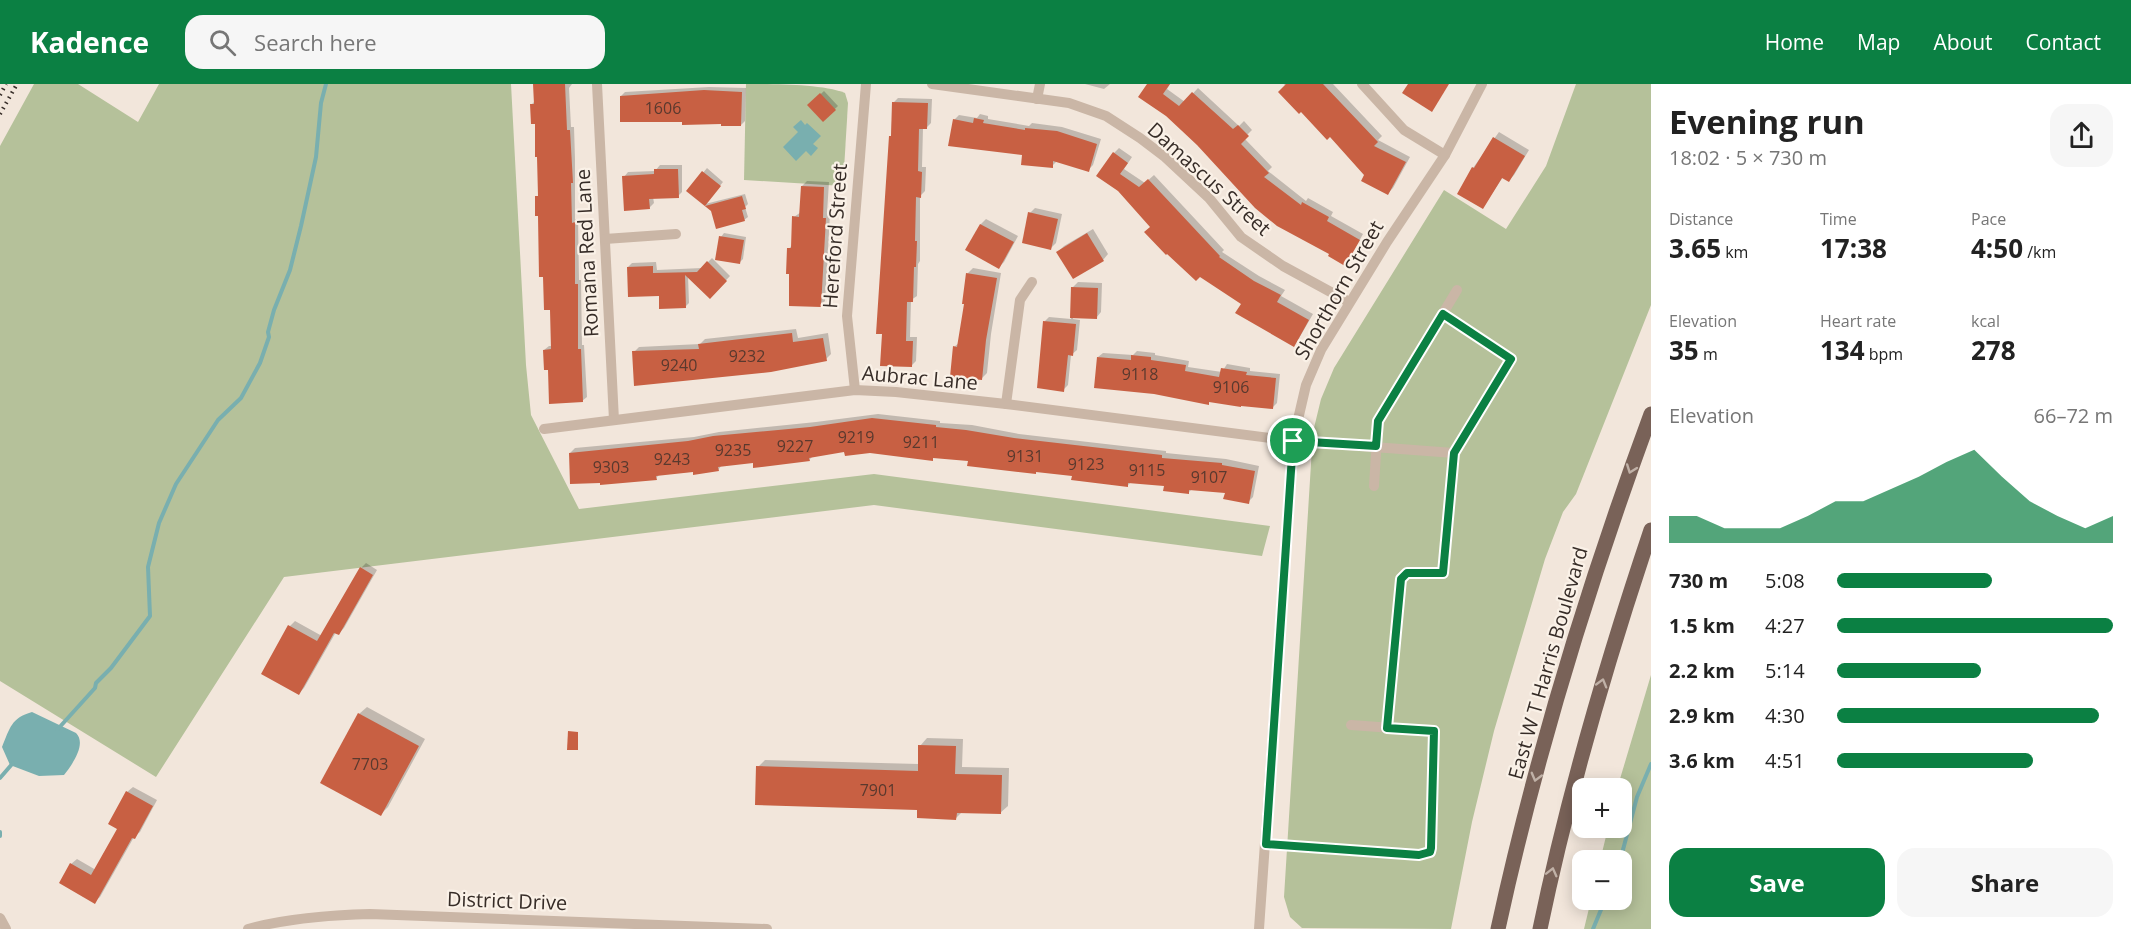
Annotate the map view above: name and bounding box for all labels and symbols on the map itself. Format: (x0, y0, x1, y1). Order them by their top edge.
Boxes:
house number: 1606 (645, 97, 681, 119)
street label: Damascus Street (1142, 116, 1277, 241)
street label: Hereford Street (816, 162, 853, 310)
street label: Romana Red Lane (569, 168, 604, 338)
street label: Shorthorn Street (1288, 215, 1389, 364)
house number: 9232 (729, 345, 765, 367)
house number: 9240 (661, 354, 697, 376)
street label: Aubrac Lane (861, 359, 979, 396)
house number: 9118 (1122, 363, 1158, 385)
house number: 9106 (1213, 376, 1249, 398)
pin (1267, 415, 1318, 466)
house number: 9219 (838, 426, 874, 448)
house number: 9211 (903, 431, 939, 453)
house number: 9227 (777, 435, 813, 457)
house number: 9235 (715, 439, 751, 461)
house number: 9131 (1007, 445, 1043, 467)
house number: 9243 (654, 448, 690, 470)
house number: 9123 (1068, 453, 1104, 475)
house number: 9303 (593, 456, 629, 478)
house number: 9115 (1129, 459, 1165, 481)
one-way arrow (1625, 463, 1638, 474)
house number: 9107 (1191, 466, 1227, 488)
street label: East W T Harris Boulevard (1501, 543, 1594, 782)
one-way arrow (1595, 679, 1607, 689)
house number: 7703 (352, 753, 388, 775)
one-way arrow (1530, 772, 1543, 782)
house number: 7901 (860, 779, 896, 801)
one-way arrow (1545, 867, 1558, 877)
street label: District Drive (446, 885, 568, 916)

